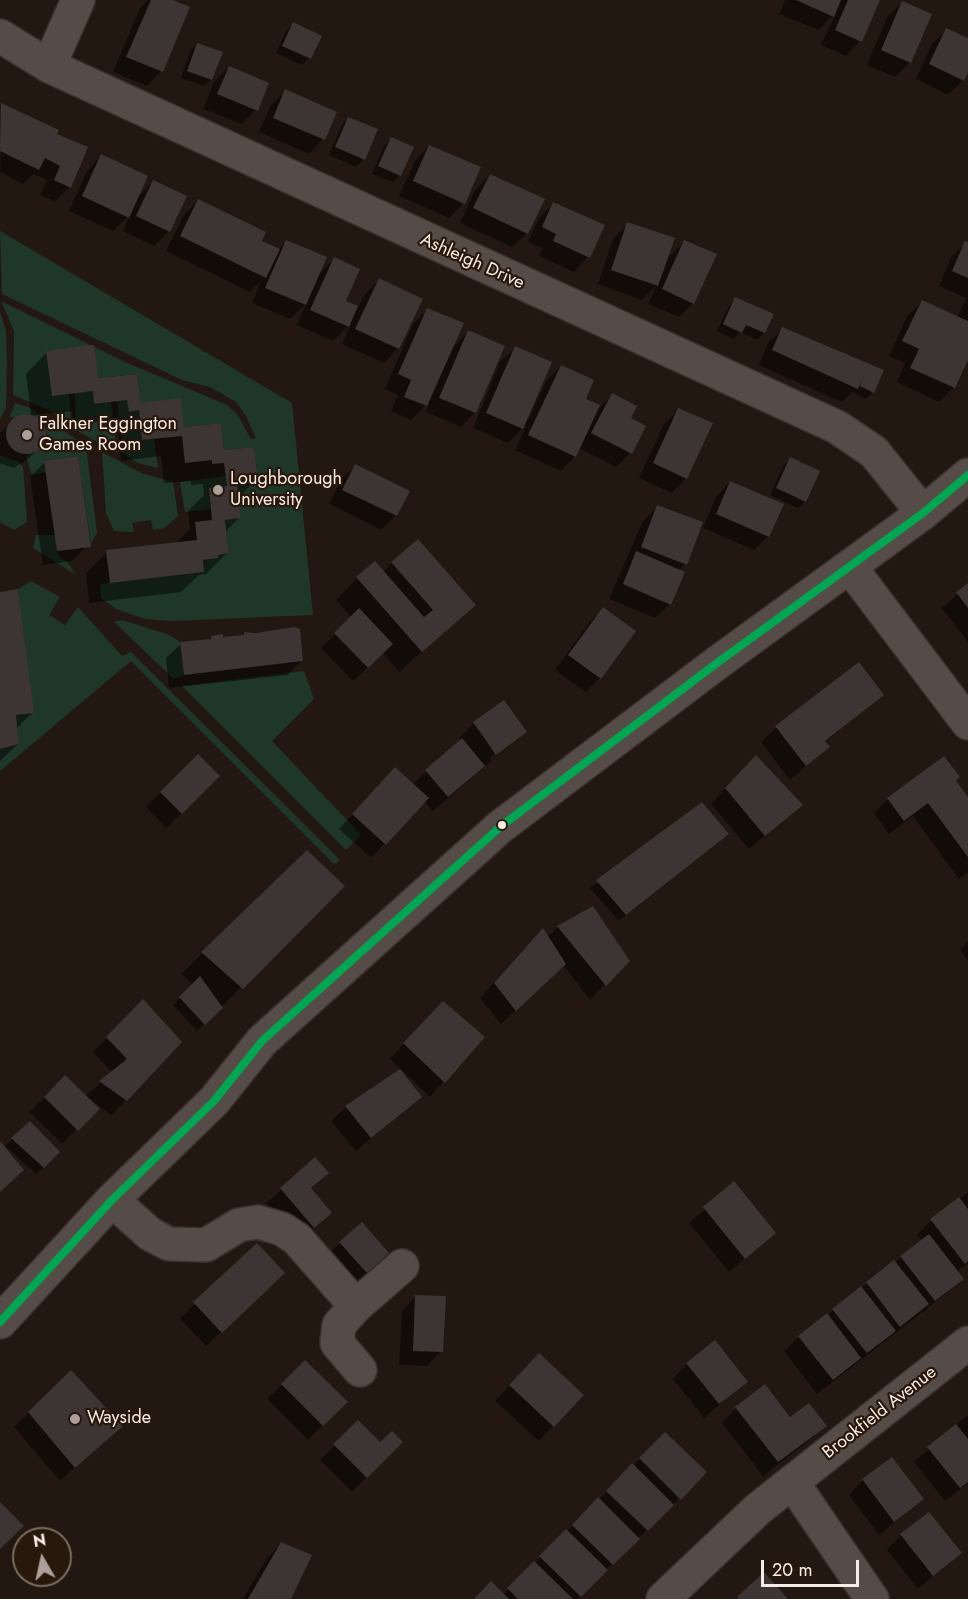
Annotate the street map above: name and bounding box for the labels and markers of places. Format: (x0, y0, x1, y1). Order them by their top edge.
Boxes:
place label: Falkner Eggington Games Room (39, 414, 177, 456)
marker: Falkner Eggington Games Room (20, 428, 34, 442)
place label: Loughborough University (230, 469, 342, 512)
marker: Loughborough University (211, 483, 225, 497)
unlabelled marker (496, 819, 508, 831)
place label: Wayside (87, 1408, 151, 1430)
marker: Wayside (68, 1412, 82, 1426)

